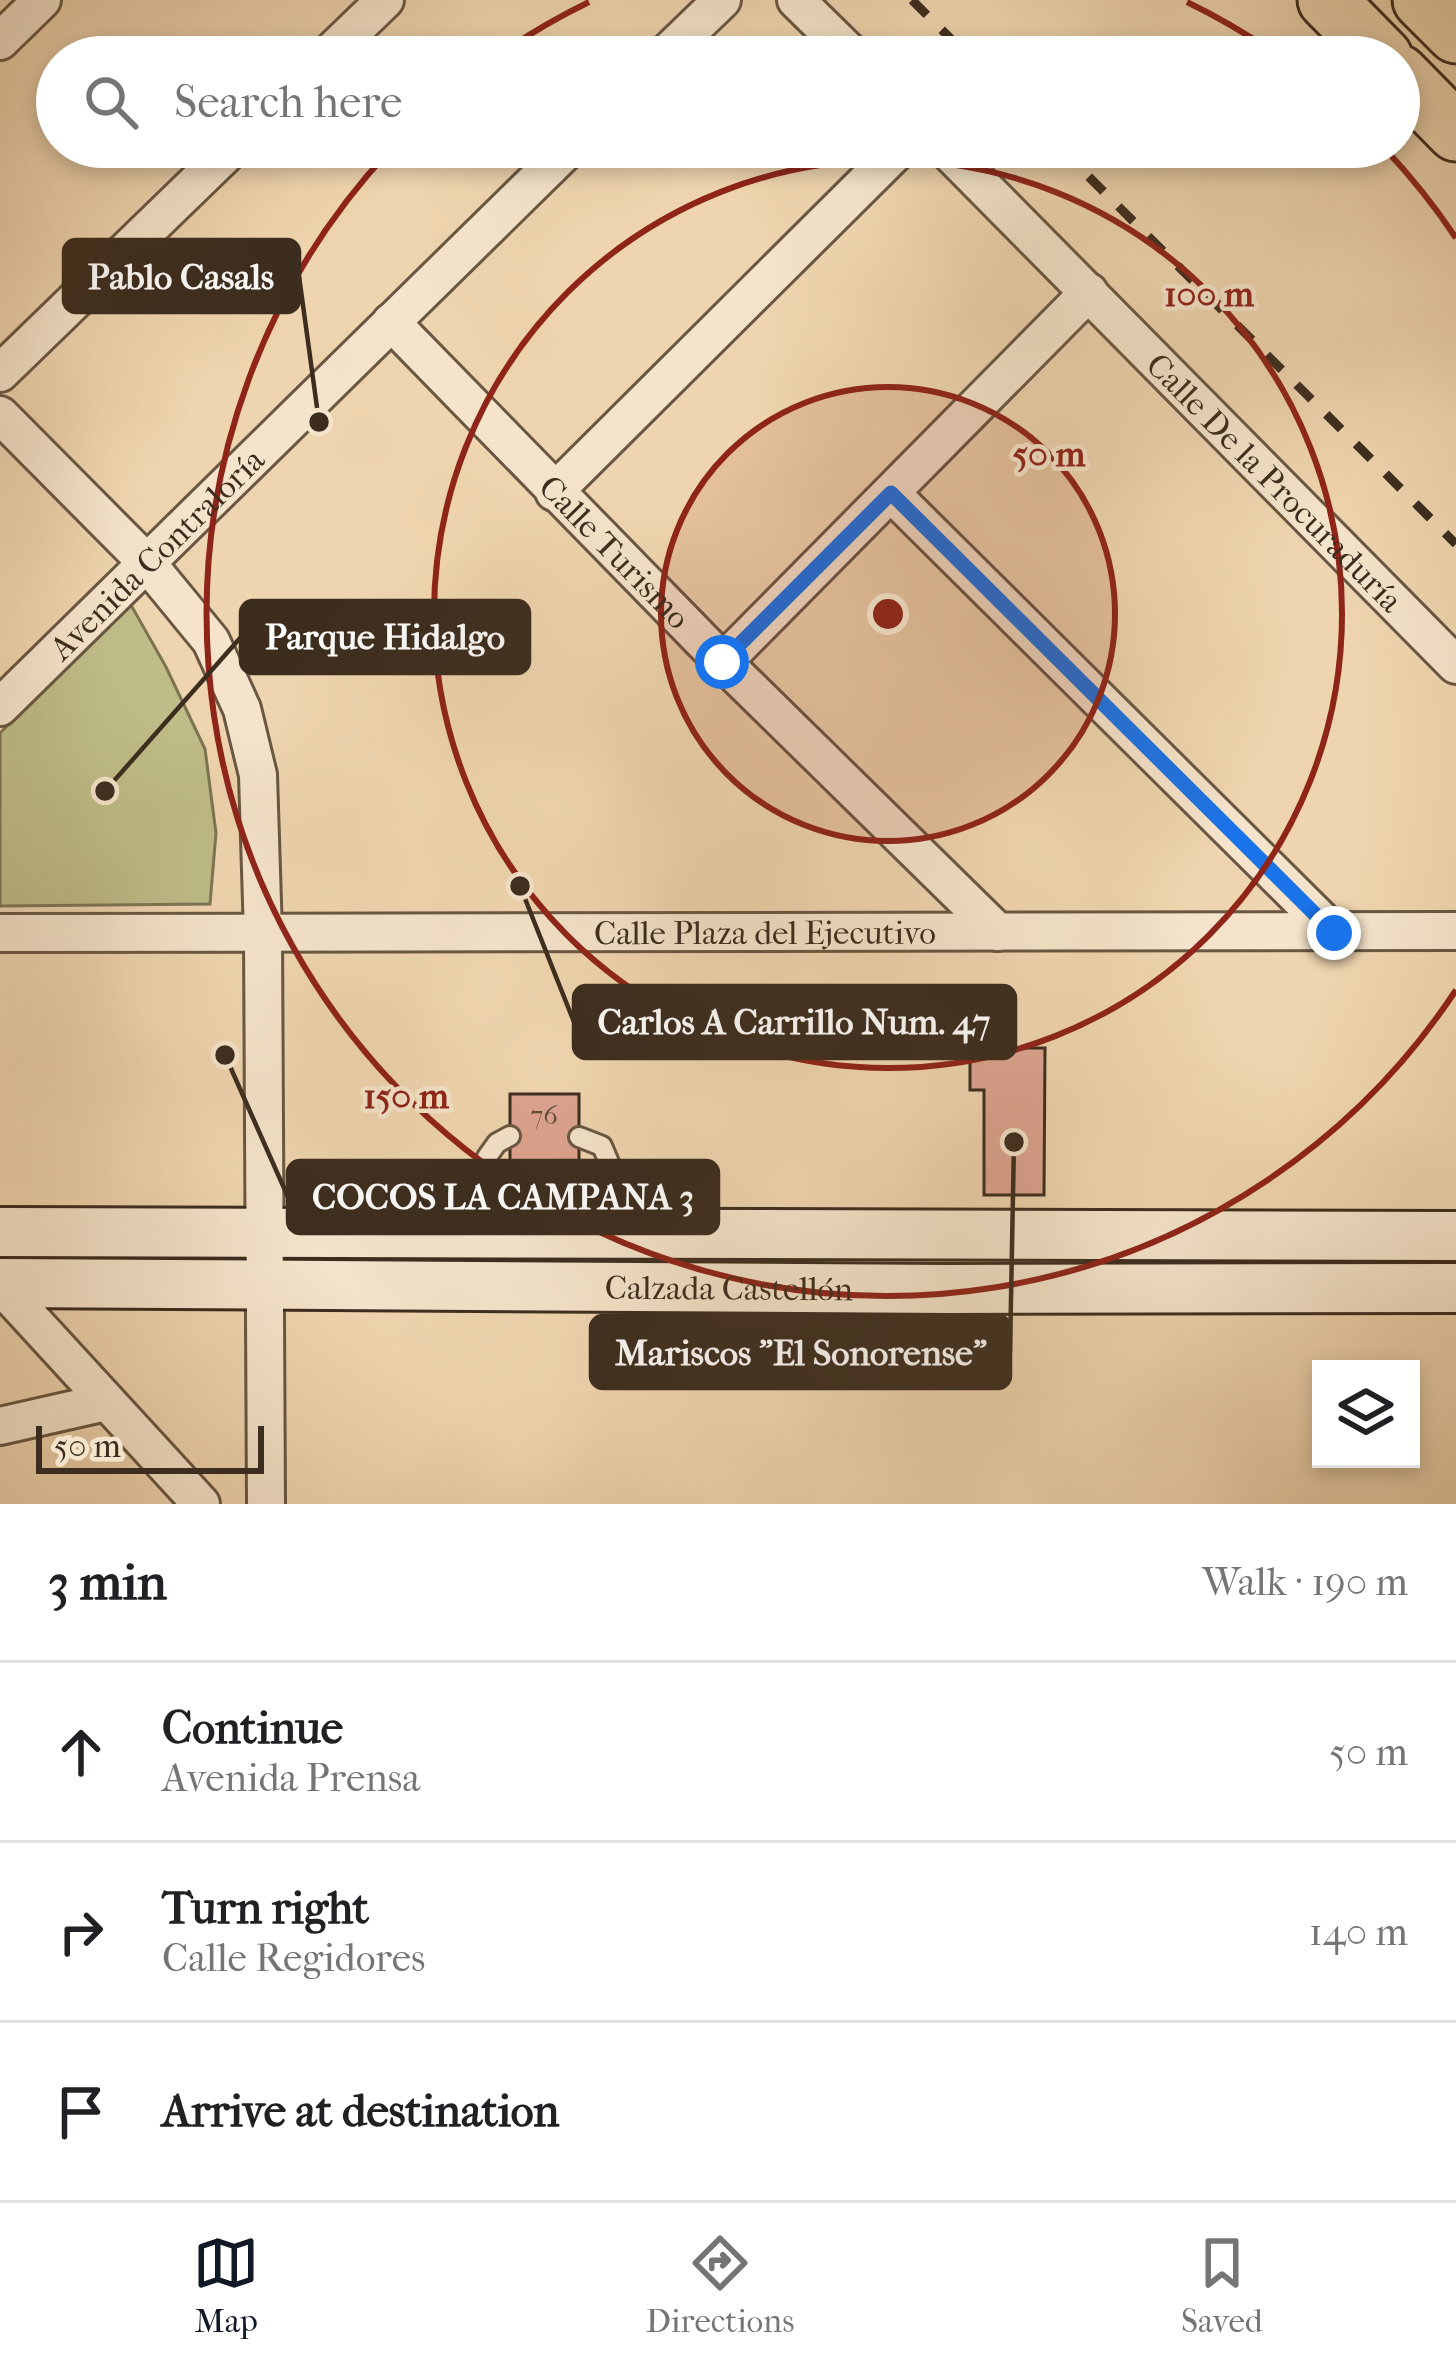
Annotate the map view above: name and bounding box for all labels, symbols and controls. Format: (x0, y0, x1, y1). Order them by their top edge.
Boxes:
search box (36, 36, 1420, 168)
icon: search (78, 69, 144, 135)
text: Search here (174, 76, 402, 129)
callout: Pablo Casals (64, 240, 299, 312)
text: Pablo Casals (88, 256, 274, 298)
text: 100 m (1164, 273, 1255, 315)
street label: Calle De la Procuraduría (1138, 346, 1411, 621)
text: 50 m (1013, 433, 1087, 475)
street label: Avenida Contraloría (40, 440, 273, 670)
street label: Calle Turismo (531, 468, 698, 638)
centre of rings (867, 593, 909, 635)
callout: Parque Hidalgo (241, 601, 529, 673)
text: Parque Hidalgo (265, 616, 505, 658)
route start (695, 635, 749, 689)
route end (1307, 906, 1361, 960)
street label: Calle Plaza del Ejecutivo (594, 914, 936, 953)
callout: Carlos A Carrillo Num. 47 (574, 986, 1015, 1058)
text: Carlos A Carrillo Num. 47 (598, 1001, 990, 1044)
text: 150 m (363, 1075, 450, 1117)
house number: 76 (530, 1099, 558, 1131)
callout: COCOS LA CAMPANA 3 (288, 1161, 718, 1233)
text: COCOS LA CAMPANA 3 (312, 1176, 694, 1218)
street label: Calzada Castellón (605, 1269, 853, 1309)
callout: Mariscos "El Sonorense" (591, 1316, 1010, 1388)
text: Mariscos "El Sonorense" (615, 1332, 987, 1374)
map controls (1312, 1360, 1420, 1468)
button: layers (1312, 1360, 1420, 1468)
scale bar (36, 1420, 264, 1473)
text: 50 m (54, 1427, 121, 1466)
text: 3 min (48, 1552, 167, 1612)
text: Walk · 190 m (1202, 1559, 1408, 1605)
text: Continue (162, 1702, 343, 1755)
icon: ahead (48, 1719, 114, 1785)
text: 50 m (1329, 1729, 1408, 1775)
text: Avenida Prensa (162, 1755, 420, 1801)
text: Turn right (162, 1882, 369, 1935)
icon: right (48, 1899, 114, 1965)
text: 140 m (1309, 1909, 1408, 1955)
text: Calle Regidores (162, 1935, 425, 1981)
icon: arrive (48, 2079, 114, 2145)
text: Arrive at destination (162, 2085, 559, 2138)
tab: Map (193, 2230, 259, 2341)
tab: Directions (646, 2230, 794, 2341)
tab: Saved (1181, 2230, 1263, 2341)

